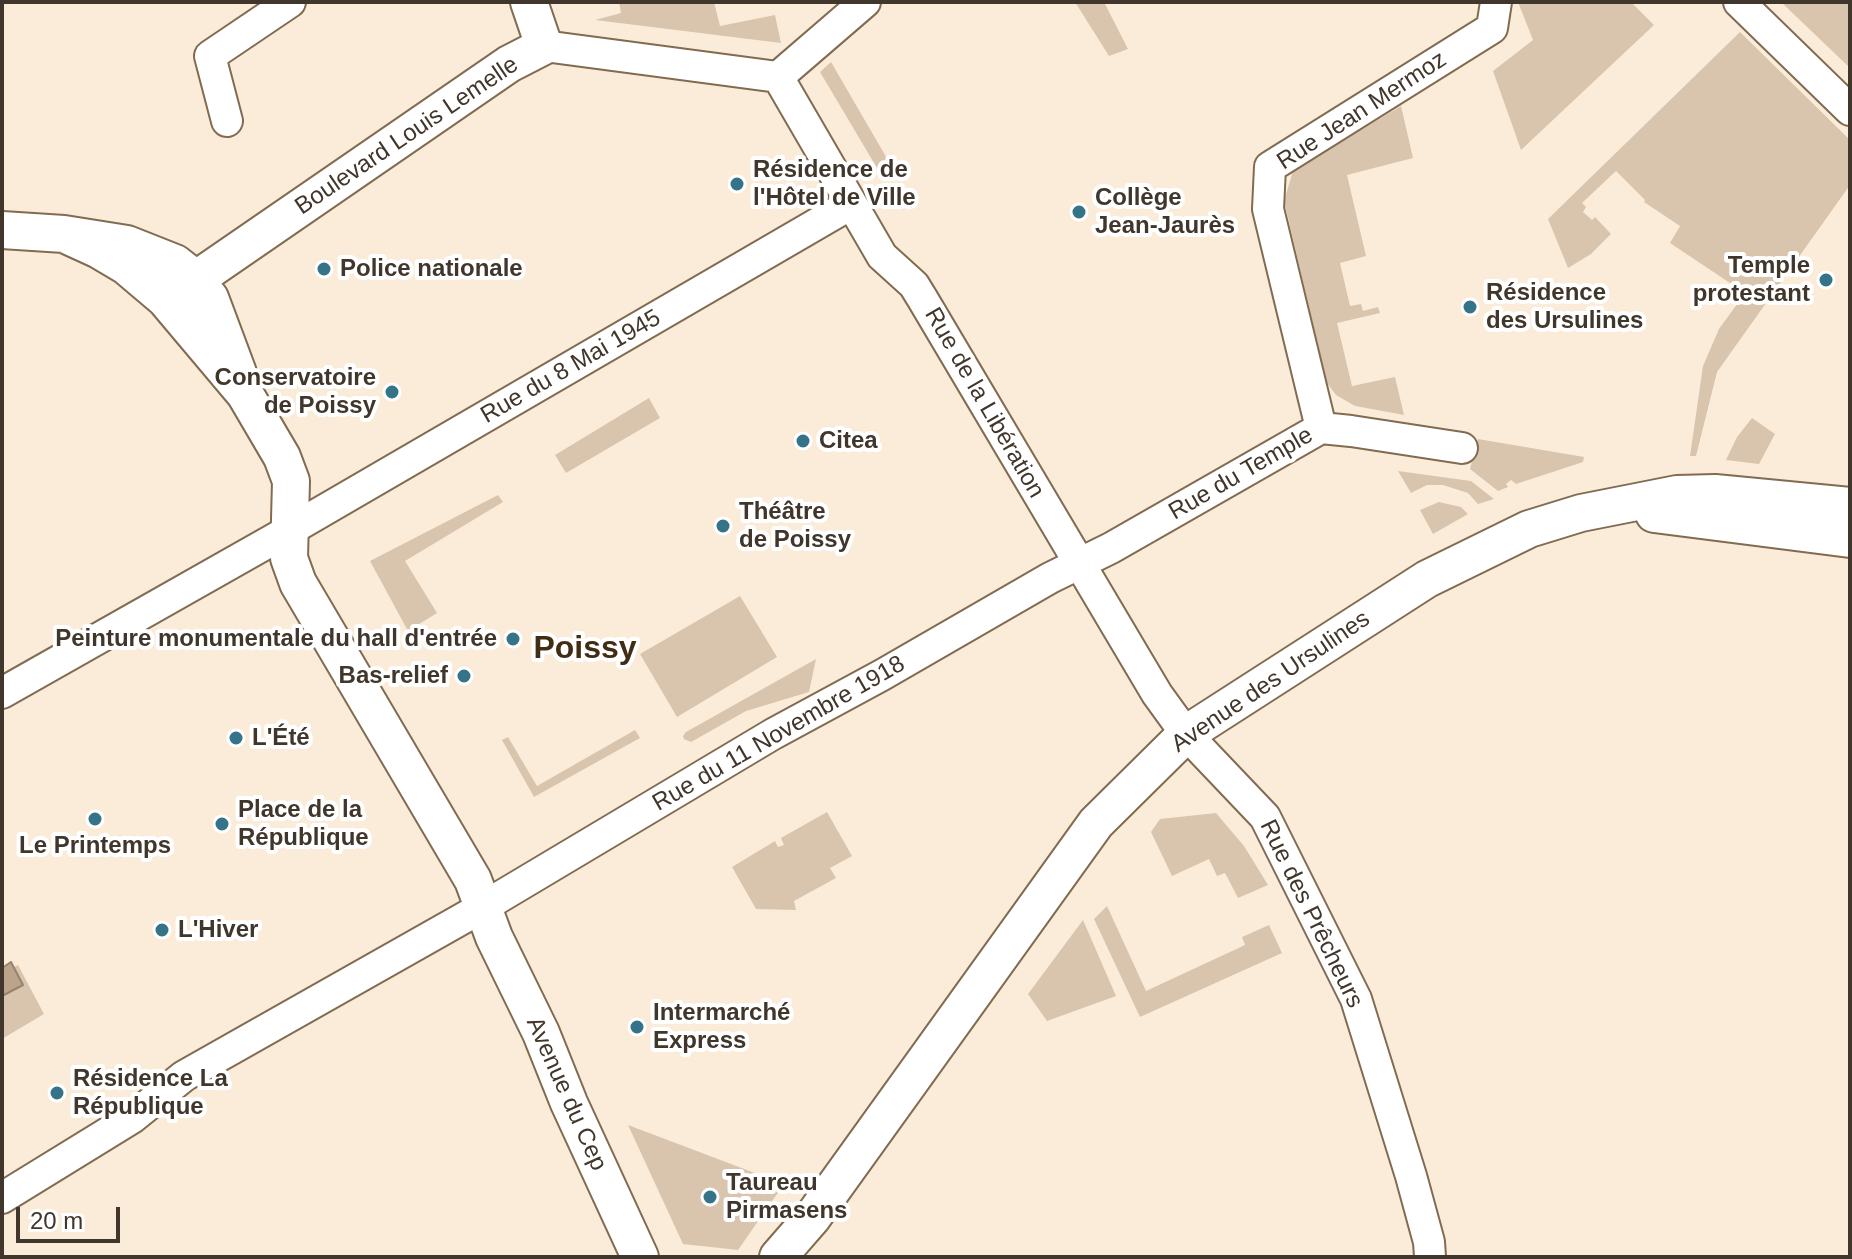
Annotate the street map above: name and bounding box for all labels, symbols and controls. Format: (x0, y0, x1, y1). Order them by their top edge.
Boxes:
street label: Rue Jean Mermoz (1272, 46, 1452, 176)
street label: Boulevard Louis Lemelle (290, 51, 524, 221)
place label: Résidence de l'Hôtel de Ville (753, 156, 916, 212)
marker: Résidence de l'Hôtel de Ville (728, 175, 746, 193)
place label: Collège Jean-Jaurès (1095, 184, 1235, 240)
marker: Collège Jean-Jaurès (1070, 203, 1088, 221)
place label: Temple protestant (1693, 252, 1810, 308)
place label: Police nationale (340, 255, 523, 283)
marker: Police nationale (315, 260, 333, 278)
marker: Temple protestant (1817, 271, 1835, 289)
place label: Résidence des Ursulines (1486, 279, 1643, 335)
marker: Résidence des Ursulines (1461, 298, 1479, 316)
street label: Rue de la Libération (918, 303, 1050, 503)
street label: Rue du 8 Mai 1945 (476, 304, 666, 430)
place label: Conservatoire de Poissy (215, 364, 376, 420)
marker: Conservatoire de Poissy (383, 383, 401, 401)
street label: Rue du Temple (1164, 421, 1318, 527)
place label: Citea (819, 427, 878, 455)
marker: Citea (794, 432, 812, 450)
place label: Théâtre de Poissy (739, 498, 851, 554)
marker: Théâtre de Poissy (714, 517, 732, 535)
street label: Avenue des Ursulines (1166, 605, 1376, 759)
place label: Peinture monumentale du hall d'entrée (55, 625, 497, 653)
marker: Peinture monumentale du hall d'entrée (504, 630, 522, 648)
district label: Poissy (533, 630, 637, 668)
street label: Rue du 11 Novembre 1918 (648, 650, 910, 818)
place label: Bas-relief (339, 662, 448, 690)
marker: Bas-relief (455, 667, 473, 685)
place label: L'Été (252, 724, 310, 752)
marker: L'Été (227, 729, 245, 747)
place label: Place de la République (238, 796, 369, 852)
marker: Le Printemps (86, 810, 104, 828)
marker: Place de la République (213, 815, 231, 833)
street label: Rue des Prêcheurs (1253, 815, 1369, 1013)
place label: Le Printemps (19, 832, 171, 860)
place label: L'Hiver (178, 916, 258, 944)
marker: L'Hiver (153, 921, 171, 939)
place label: Intermarché Express (653, 999, 790, 1055)
street label: Avenue du Cep (519, 1013, 613, 1175)
marker: Intermarché Express (628, 1018, 646, 1036)
place label: Résidence La République (73, 1065, 228, 1121)
marker: Résidence La République (48, 1084, 66, 1102)
place label: Taureau Pirmasens (726, 1169, 847, 1225)
marker: Taureau Pirmasens (701, 1188, 719, 1206)
scale bar (20, 1191, 124, 1241)
text: 20 m (30, 1207, 83, 1234)

